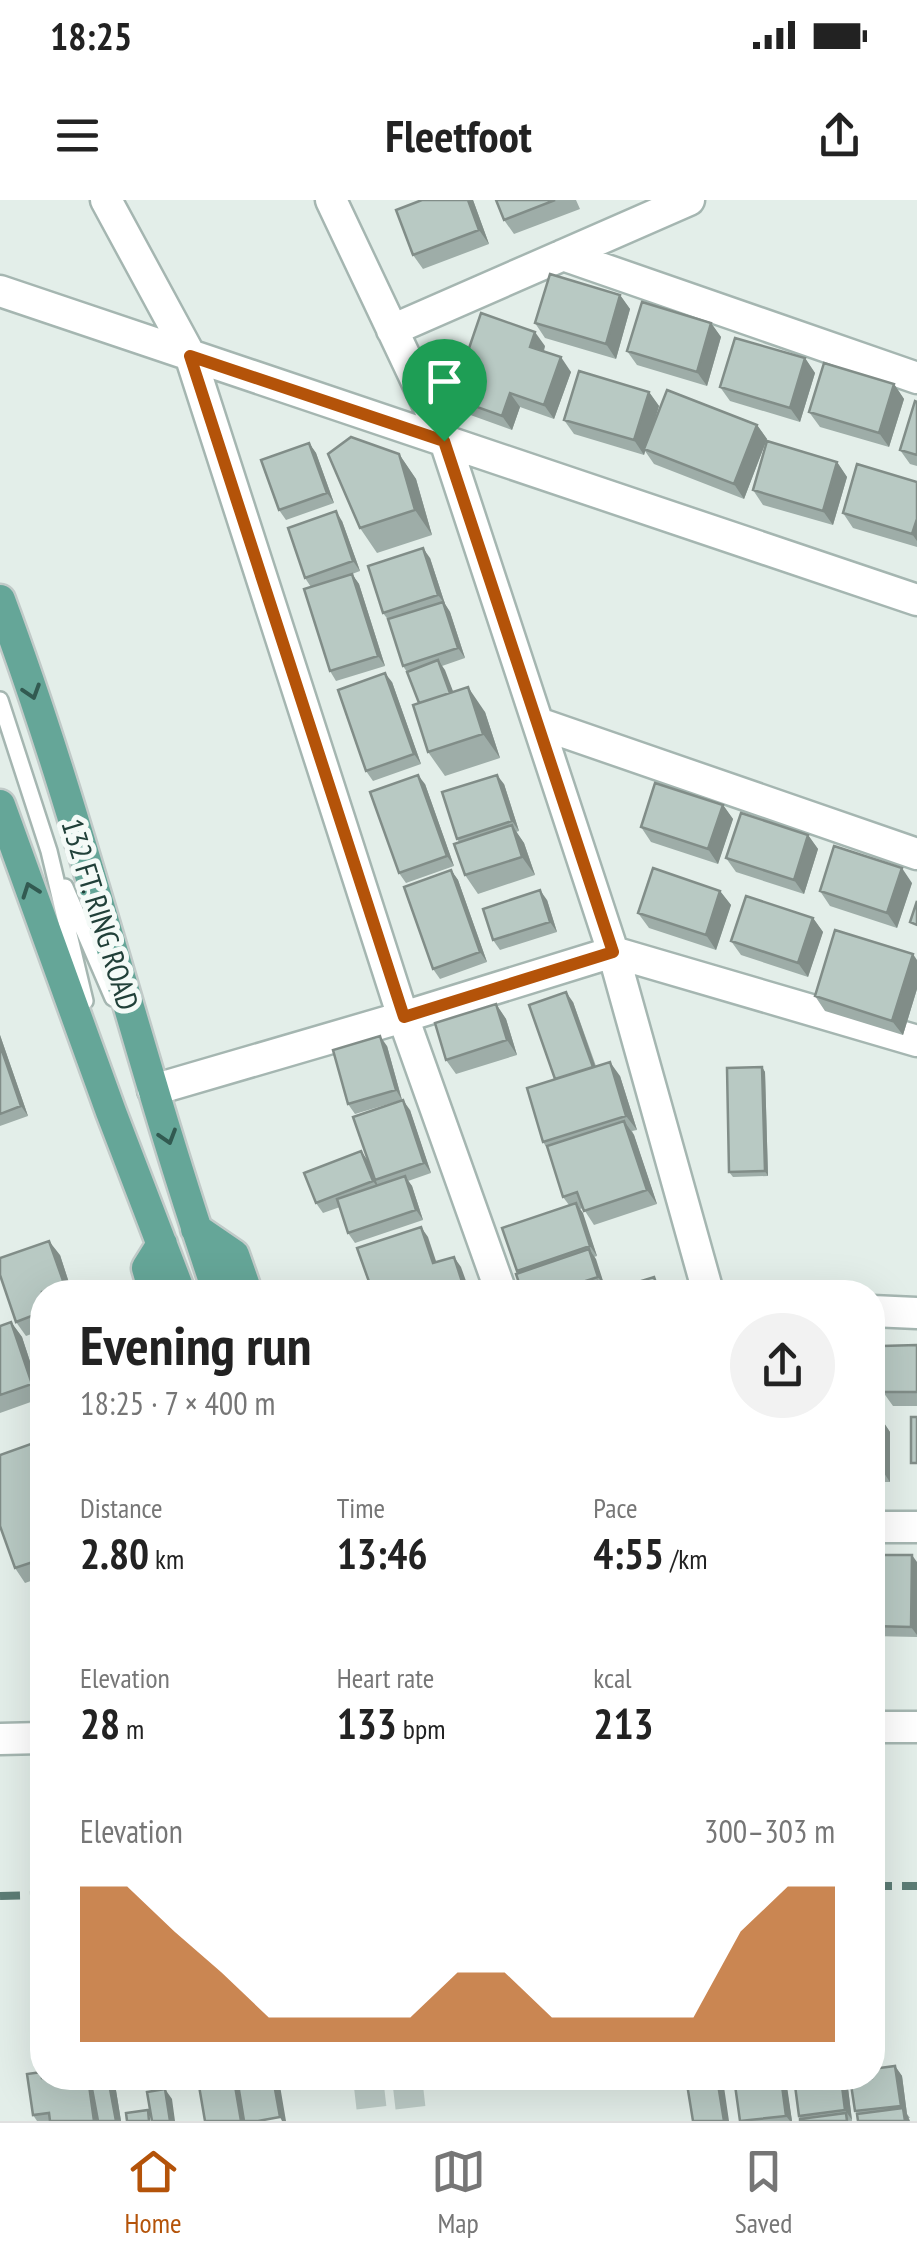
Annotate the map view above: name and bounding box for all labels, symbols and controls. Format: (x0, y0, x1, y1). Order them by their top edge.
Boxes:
text: 18:25 (50, 11, 132, 60)
text: Fleetfoot (385, 106, 532, 164)
icon: menu (50, 108, 105, 163)
icon: share (812, 108, 867, 163)
pin (402, 339, 487, 442)
icon: arrive (417, 354, 472, 409)
one-way arrow (20, 683, 40, 700)
street label: 132 FT. RING ROAD (53, 814, 149, 1014)
one-way arrow (21, 883, 42, 900)
one-way arrow (156, 1128, 177, 1145)
text: Evening run (80, 1309, 312, 1380)
button: share (730, 1313, 835, 1418)
text: 18:25 · 7 × 400 m (80, 1382, 275, 1424)
text: Distance (80, 1489, 163, 1526)
text: Time (337, 1489, 385, 1526)
text: Pace (593, 1489, 637, 1526)
text: 2.80 (80, 1526, 149, 1581)
text: 13:46 (337, 1526, 428, 1581)
text: 4:55 (593, 1526, 664, 1581)
text: km (149, 1540, 184, 1577)
text: /km (664, 1540, 707, 1577)
text: Elevation (80, 1659, 170, 1696)
text: Heart rate (337, 1659, 434, 1696)
text: kcal (593, 1659, 632, 1696)
text: 28 (80, 1696, 120, 1751)
text: 133 (337, 1696, 397, 1751)
text: 213 (593, 1696, 654, 1751)
text: m (120, 1710, 144, 1747)
text: bpm (397, 1710, 445, 1747)
text: Elevation (80, 1810, 183, 1852)
text: 300–303 m (704, 1810, 835, 1852)
tab: Home (125, 2144, 181, 2241)
tab: Map (431, 2144, 486, 2241)
tab: Saved (735, 2144, 792, 2241)

